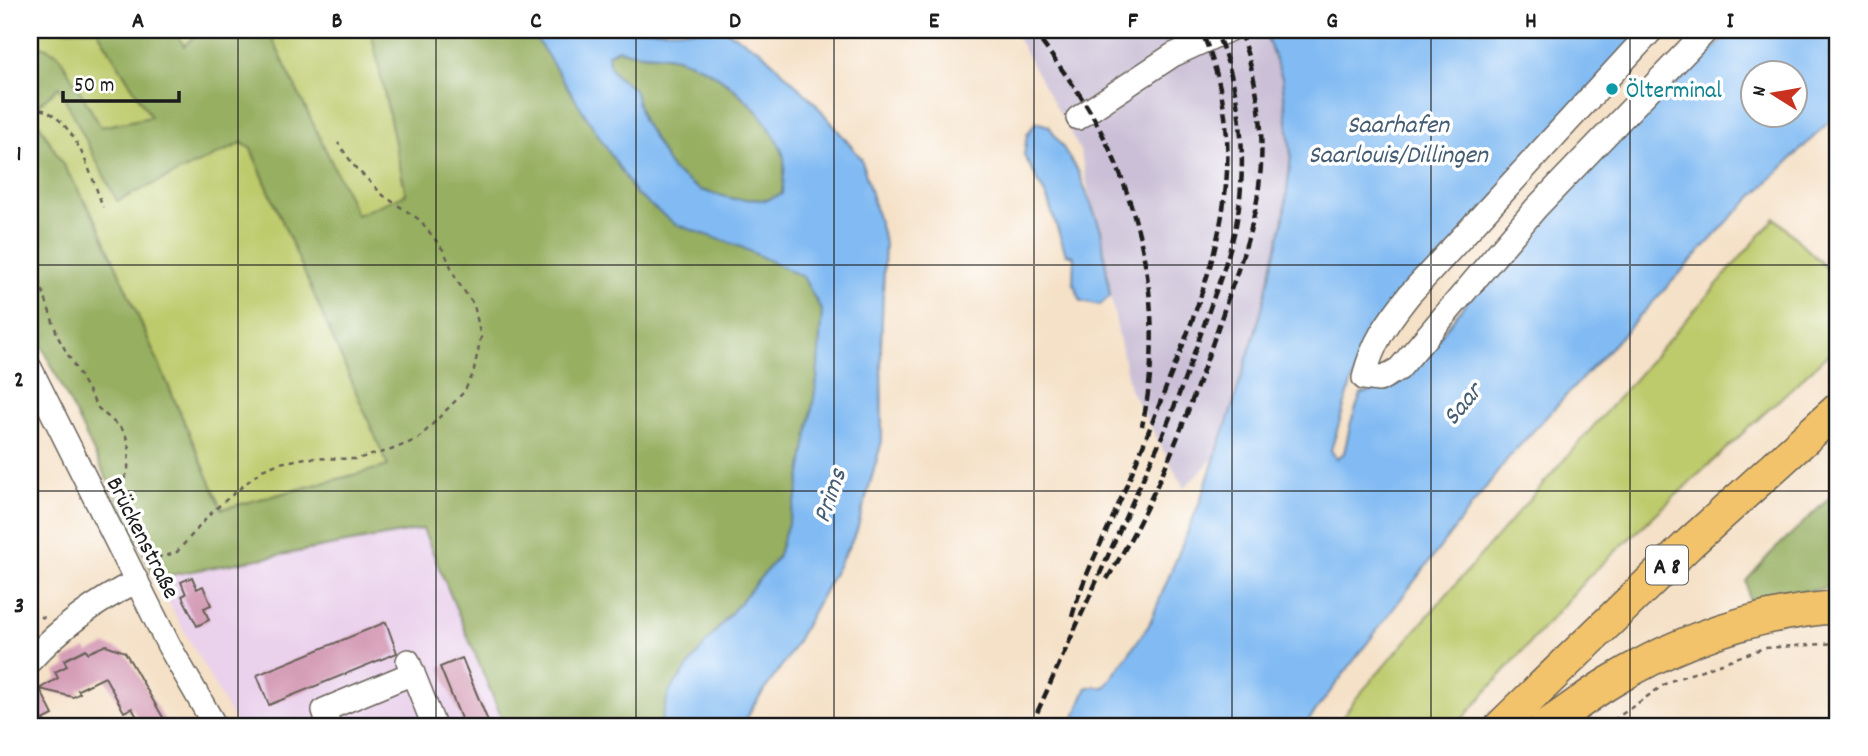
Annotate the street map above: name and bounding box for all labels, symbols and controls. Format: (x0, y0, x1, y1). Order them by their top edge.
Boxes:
text: A (132, 6, 144, 39)
text: B (332, 6, 343, 39)
text: C (530, 6, 542, 39)
text: D (729, 6, 741, 39)
text: E (929, 6, 940, 39)
text: F (1128, 6, 1139, 39)
text: G (1326, 6, 1338, 39)
text: H (1525, 6, 1537, 39)
text: I (1726, 6, 1734, 39)
scale bar (63, 60, 178, 104)
north arrow (1738, 60, 1808, 130)
text: 50 m (74, 72, 114, 102)
place label: Ölterminal (1626, 75, 1722, 109)
marker: Ölterminal (1604, 81, 1620, 97)
text: N (1747, 84, 1775, 99)
water label: Saarhafen Saarlouis/Dillingen (1308, 108, 1489, 175)
text: 1 (16, 139, 22, 172)
text: 2 (14, 365, 24, 398)
water label: Saar (1435, 373, 1495, 435)
water label: Prims (805, 463, 858, 528)
street label: Brückenstraße (96, 471, 187, 605)
road number: A 8 (1646, 545, 1688, 584)
text: 3 (14, 591, 24, 624)

